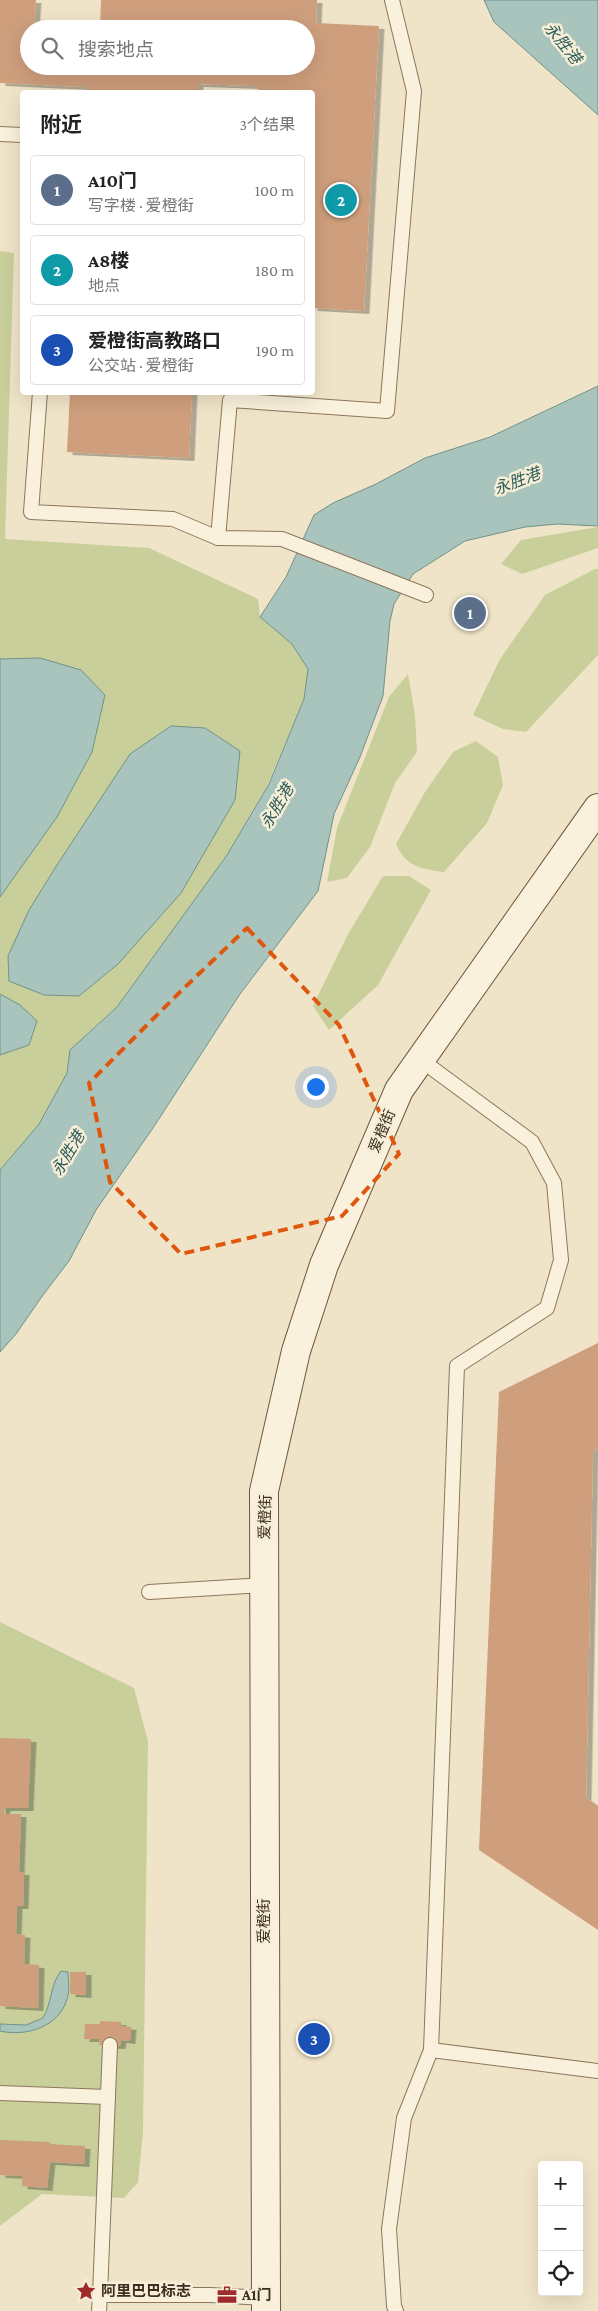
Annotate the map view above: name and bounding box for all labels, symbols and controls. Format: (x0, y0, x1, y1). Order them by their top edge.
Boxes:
water label: 永胜港 (541, 19, 586, 69)
search box (20, 20, 315, 75)
icon: search (38, 34, 66, 62)
text: 搜索地点 (78, 39, 154, 60)
text: 附近 (40, 113, 82, 137)
text: 3个结果 (239, 116, 295, 133)
text: A10门 (88, 170, 137, 191)
pin: 2 (325, 181, 357, 219)
text: 1 (54, 182, 60, 199)
text: 100 m (255, 182, 294, 199)
text: 写字楼 · 爱橙街 (88, 197, 194, 214)
text: A8楼 (88, 250, 129, 271)
text: 2 (53, 262, 61, 279)
text: 180 m (255, 262, 294, 279)
text: 地点 (88, 277, 120, 294)
text: 爱橙街高教路口 (88, 330, 221, 351)
text: 3 (53, 342, 61, 359)
text: 190 m (256, 342, 294, 359)
text: 公交站 · 爱橙街 (88, 357, 194, 374)
water label: 永胜港 (492, 464, 544, 498)
pin: 1 (454, 594, 486, 632)
water label: 永胜港 (257, 779, 298, 831)
your location (303, 1074, 329, 1100)
street label: 爱橙街 (366, 1107, 398, 1155)
water label: 永胜港 (48, 1126, 89, 1178)
street label: 爱橙街 (256, 1494, 274, 1540)
street label: 爱橙街 (256, 1898, 272, 1944)
pin: 3 (298, 2020, 330, 2058)
map controls (538, 2161, 583, 2296)
button: + (538, 2161, 583, 2206)
button: − (538, 2206, 583, 2251)
button: locate (538, 2251, 583, 2296)
place icon: 阿里巴巴标志 (75, 2280, 97, 2302)
place label: 阿里巴巴标志 (101, 2283, 191, 2299)
office icon: A1门 (216, 2284, 238, 2306)
place label: A1门 (241, 2287, 272, 2303)

